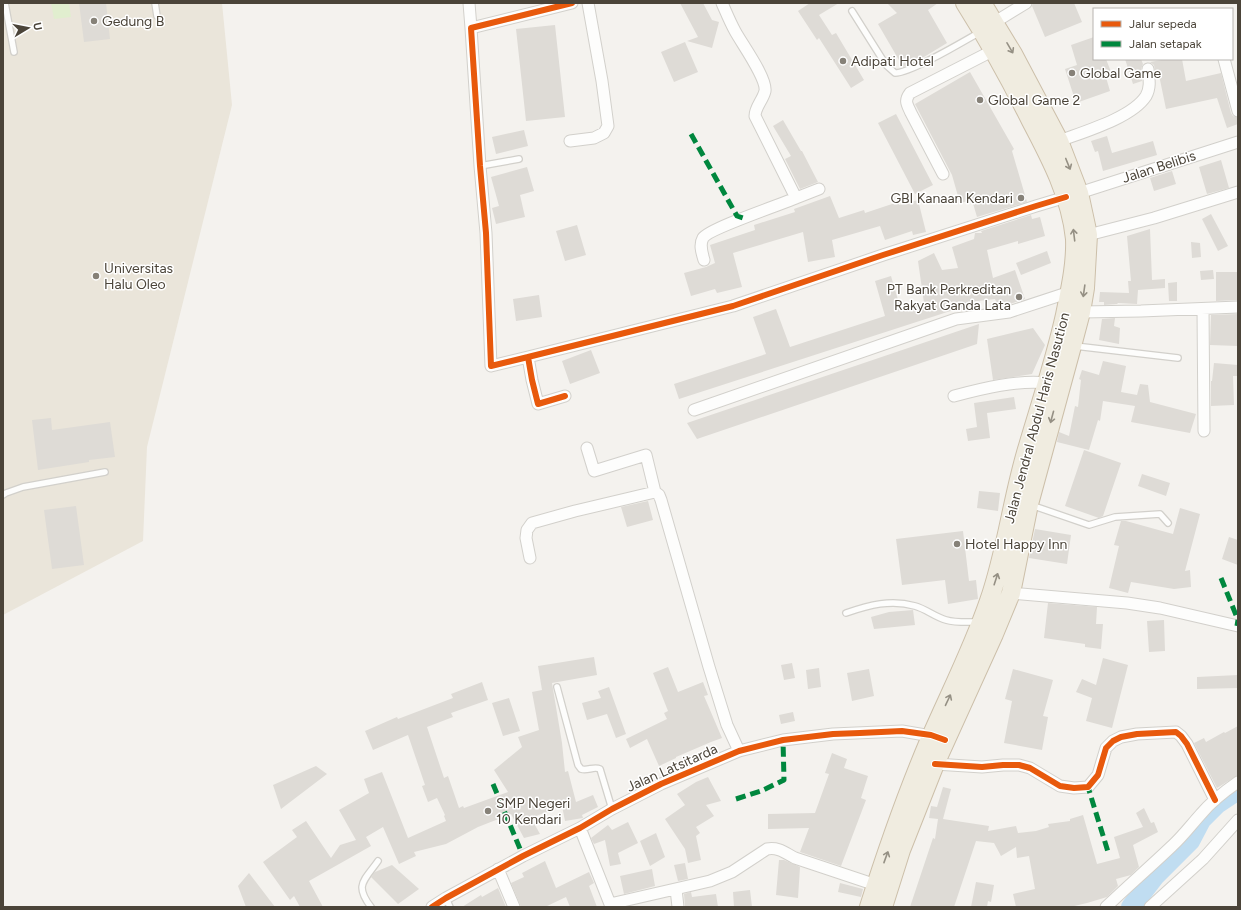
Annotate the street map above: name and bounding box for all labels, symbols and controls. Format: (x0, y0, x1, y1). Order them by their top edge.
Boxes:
north arrow (8, 8, 48, 48)
legend (1093, 8, 1233, 60)
place label: Gedung B (102, 13, 164, 30)
marker: Gedung B (89, 16, 99, 26)
text: Jalur sepeda (1129, 17, 1197, 31)
text: U (30, 21, 44, 32)
text: Jalan setapak (1129, 37, 1202, 51)
one-way arrow (1006, 42, 1014, 54)
place label: Adipati Hotel (851, 53, 934, 70)
marker: Adipati Hotel (838, 56, 848, 66)
place label: Global Game (1080, 65, 1161, 82)
marker: Global Game (1067, 68, 1077, 78)
place label: Global Game 2 (988, 92, 1080, 109)
marker: Global Game 2 (975, 95, 985, 105)
street label: Jalan Belibis (1120, 147, 1198, 187)
one-way arrow (1065, 158, 1072, 170)
place label: GBI Kanaan Kendari (890, 190, 1013, 207)
marker: GBI Kanaan Kendari (1016, 193, 1026, 203)
one-way arrow (1070, 229, 1077, 242)
place label: Universitas Halu Oleo (104, 260, 173, 293)
marker: Universitas Halu Oleo (91, 271, 101, 281)
place label: PT Bank Perkreditan Rakyat Ganda Lata (887, 281, 1011, 314)
one-way arrow (1080, 284, 1088, 297)
marker: PT Bank Perkreditan Rakyat Ganda Lata (1014, 292, 1024, 302)
street label: Jalan Jendral Abdul Haris Nasution (1001, 310, 1073, 525)
one-way arrow (1048, 410, 1055, 423)
place label: Hotel Happy Inn (965, 536, 1068, 553)
marker: Hotel Happy Inn (952, 539, 962, 549)
one-way arrow (993, 573, 1000, 586)
one-way arrow (945, 694, 952, 706)
street label: Jalan Latsitarda (624, 740, 720, 796)
place label: SMP Negeri 10 Kendari (496, 795, 570, 828)
marker: SMP Negeri 10 Kendari (483, 806, 493, 816)
one-way arrow (882, 851, 890, 863)

